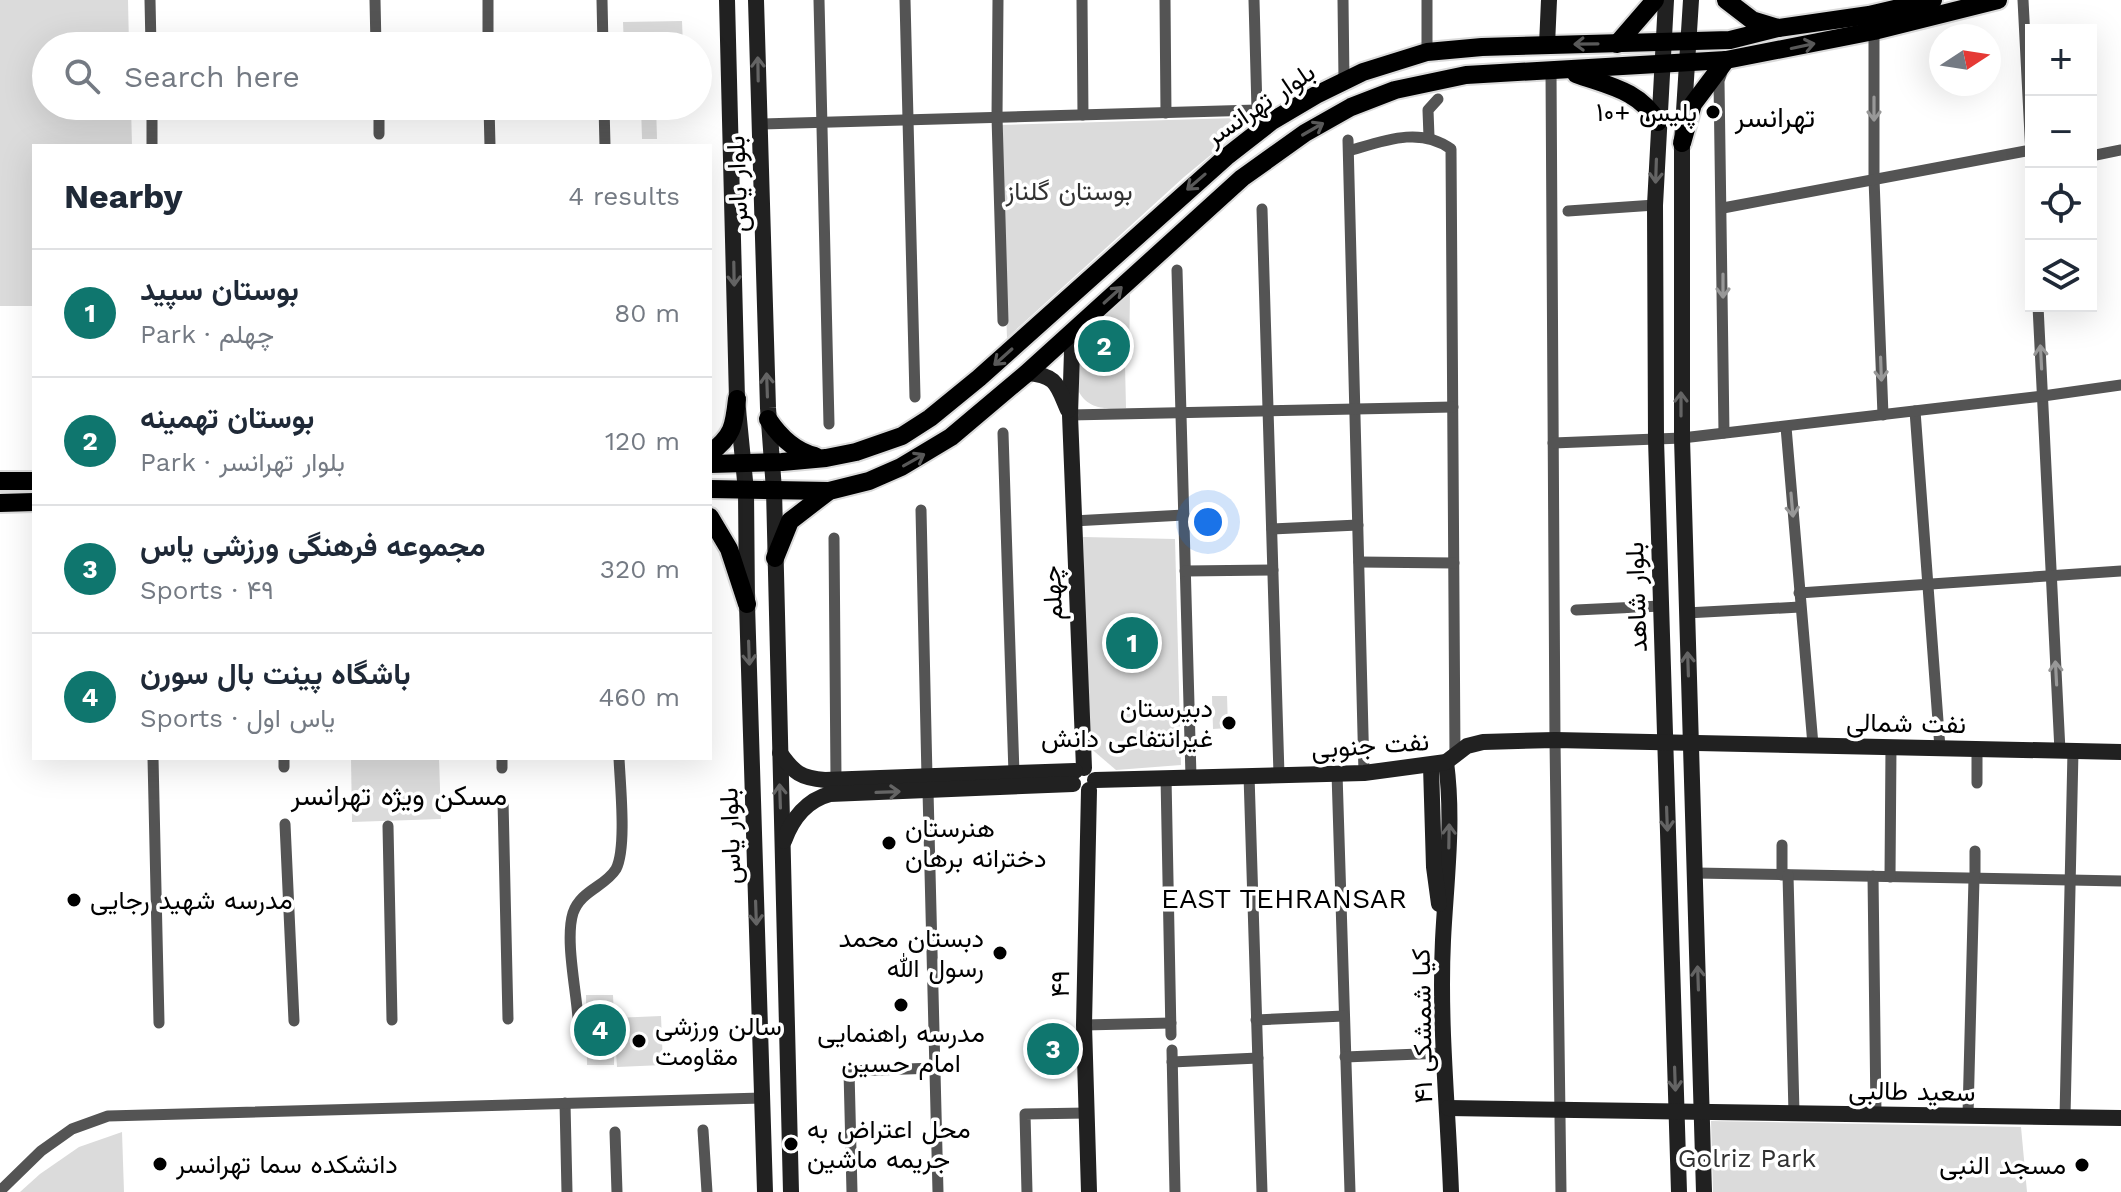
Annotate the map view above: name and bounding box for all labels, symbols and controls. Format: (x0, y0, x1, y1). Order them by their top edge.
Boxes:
north arrow (1929, 24, 2001, 96)
map controls (2025, 24, 2097, 312)
button: + (2025, 24, 2097, 96)
search box (32, 32, 712, 120)
one-way arrow (1573, 36, 1600, 52)
one-way arrow (1790, 38, 1815, 53)
icon: search (60, 54, 104, 98)
one-way arrow (750, 56, 766, 83)
street label: بلوار تهرانسر (1199, 56, 1321, 153)
text: Search here (124, 59, 300, 94)
one-way arrow (1866, 95, 1882, 122)
button: − (2025, 96, 2097, 168)
place label: پلیس +۱۰ (1596, 97, 1697, 130)
district label: تهرانسر (1734, 101, 1815, 135)
marker: پلیس +۱۰ (1704, 103, 1722, 121)
one-way arrow (1301, 121, 1324, 137)
street label: بلوار یاس (720, 135, 755, 233)
one-way arrow (1648, 157, 1663, 184)
button: locate (2025, 168, 2097, 240)
one-way arrow (1186, 173, 1207, 191)
text: Nearby (64, 176, 183, 216)
park label: بوستان گلناز (1004, 176, 1133, 207)
text: 4 results (568, 181, 680, 211)
button: layers (2025, 240, 2097, 312)
one-way arrow (726, 260, 742, 287)
text: بوستان سپید (140, 272, 299, 307)
one-way arrow (1715, 272, 1731, 299)
one-way arrow (1103, 286, 1123, 304)
text: 1 (84, 298, 96, 328)
text: 80 m (614, 298, 680, 328)
pin: 2 (1078, 316, 1130, 376)
text: Park · چهلم (140, 319, 274, 349)
one-way arrow (2033, 344, 2048, 371)
one-way arrow (994, 347, 1014, 365)
one-way arrow (1874, 355, 1889, 382)
one-way arrow (759, 372, 775, 399)
one-way arrow (1673, 391, 1689, 418)
text: بوستان تهمینه (140, 400, 314, 435)
text: 2 (82, 426, 98, 456)
text: 120 m (605, 426, 680, 456)
text: Park · بلوار تهرانسر (140, 447, 345, 477)
one-way arrow (901, 452, 925, 467)
one-way arrow (1785, 491, 1800, 518)
your location (1188, 502, 1228, 542)
text: مجموعه فرهنگی ورزشی یاس (140, 528, 486, 563)
street label: بلوار شاهد (1619, 541, 1654, 653)
text: 3 (82, 554, 98, 584)
text: 320 m (600, 554, 680, 584)
street label: چهلم (1036, 565, 1071, 621)
text: Sports · ۴۹ (140, 575, 274, 605)
pin: 1 (1106, 613, 1158, 673)
one-way arrow (741, 639, 756, 666)
one-way arrow (1680, 651, 1695, 678)
text: باشگاه پینت بال سورن (140, 656, 411, 691)
one-way arrow (2049, 660, 2064, 687)
text: 4 (82, 682, 98, 712)
text: 460 m (598, 682, 680, 712)
place label: دبیرستان غیرانتفاعی دانش (1041, 693, 1213, 754)
text: Sports · یاس اول (140, 703, 335, 733)
street label: نفت شمالی (1846, 707, 1966, 740)
marker: دبیرستان غیرانتفاعی دانش (1220, 714, 1238, 732)
street label: نفت جنوبی (1310, 726, 1430, 765)
district label: مسکن ویژه تهرانسر (290, 779, 507, 813)
one-way arrow (773, 783, 788, 810)
one-way arrow (874, 785, 901, 800)
street label: بلوار یاس (713, 787, 748, 885)
one-way arrow (1659, 805, 1674, 832)
place label: هنرستان دخترانه برهان (905, 813, 1046, 874)
one-way arrow (1442, 823, 1457, 850)
marker: هنرستان دخترانه برهان (880, 834, 898, 852)
district label: EAST TEHRANSAR (1161, 882, 1407, 915)
place label: مدرسه شهید رجایی (90, 885, 293, 916)
marker: مدرسه شهید رجایی (65, 891, 83, 909)
one-way arrow (749, 899, 764, 926)
place label: دبستان محمد رسول الله (838, 923, 984, 984)
marker: دبستان محمد رسول الله (991, 944, 1009, 962)
street label: ۴۱ کیا شمشکی (1406, 948, 1439, 1104)
one-way arrow (1691, 965, 1706, 992)
street label: ۴۹ (1045, 970, 1075, 998)
marker: مدرسه راهنمایی امام حسین (892, 996, 910, 1014)
pin: 4 (574, 1000, 626, 1060)
place label: سالن ورزشی مقاومت (655, 1011, 782, 1072)
place label: مدرسه راهنمایی امام حسین (817, 1018, 985, 1080)
pin: 3 (1027, 1019, 1079, 1079)
marker: سالن ورزشی مقاومت (630, 1032, 648, 1050)
one-way arrow (1668, 1065, 1683, 1092)
street label: سعید طالبی (1848, 1075, 1976, 1108)
place label: محل اعتراض به جریمه ماشین (807, 1114, 971, 1175)
marker: محل اعتراض به جریمه ماشین (782, 1135, 800, 1153)
park label: Golriz Park (1678, 1143, 1817, 1173)
place label: دانشکده سما تهرانسر (175, 1149, 398, 1180)
place label: مسجد النبی (1939, 1150, 2066, 1181)
marker: دانشکده سما تهرانسر (151, 1155, 169, 1173)
marker: مسجد النبی (2073, 1156, 2091, 1174)

